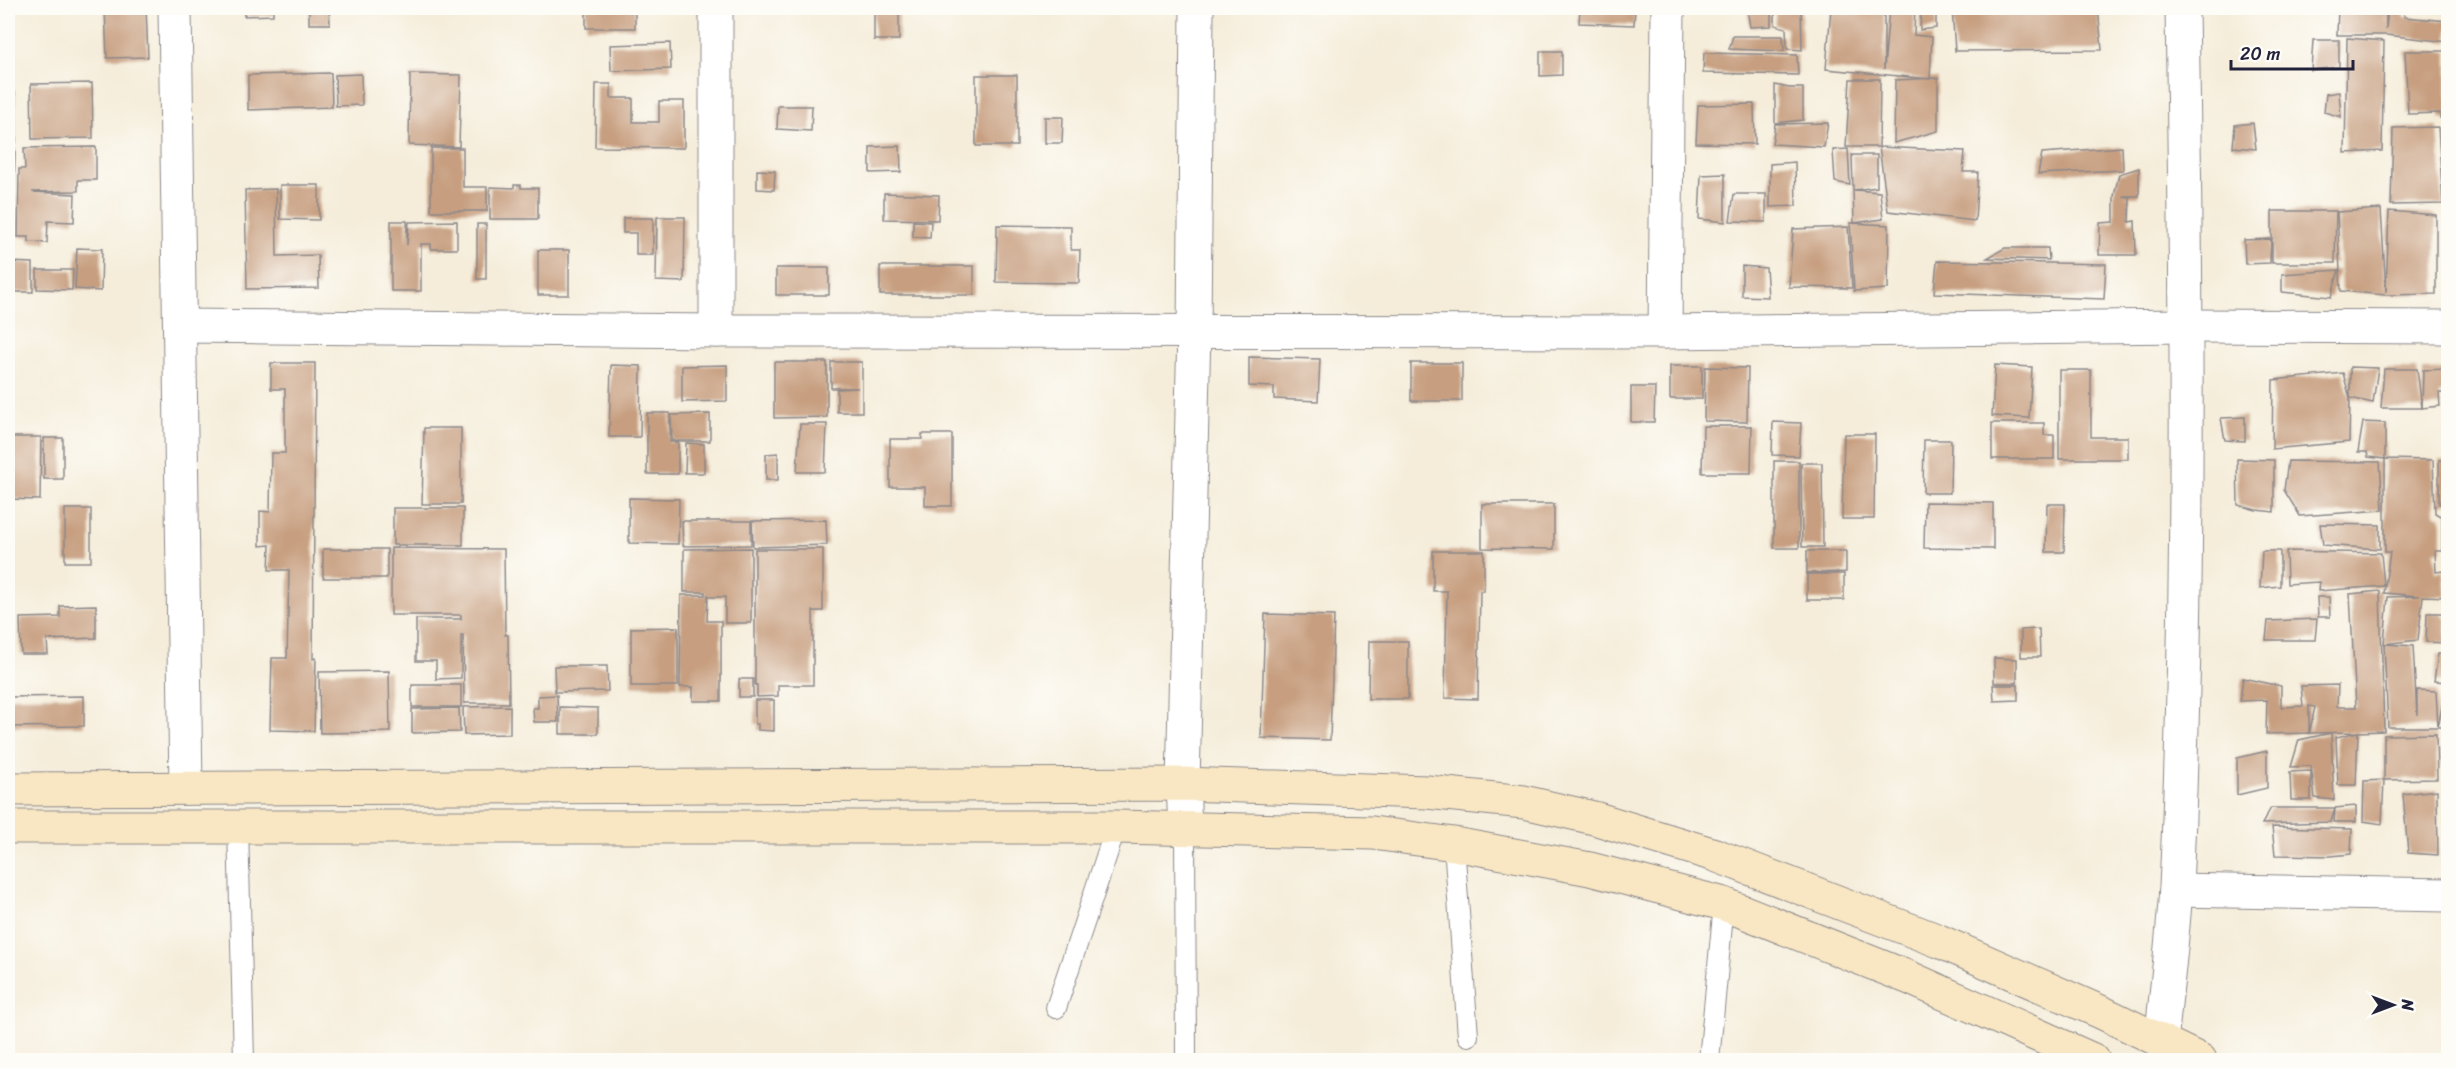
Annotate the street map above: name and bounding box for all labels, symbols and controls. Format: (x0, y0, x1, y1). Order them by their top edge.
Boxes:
scale bar (2231, 33, 2352, 71)
text: 20 m (2240, 38, 2280, 70)
north arrow (2363, 975, 2423, 1035)
text: N (2393, 998, 2422, 1011)

